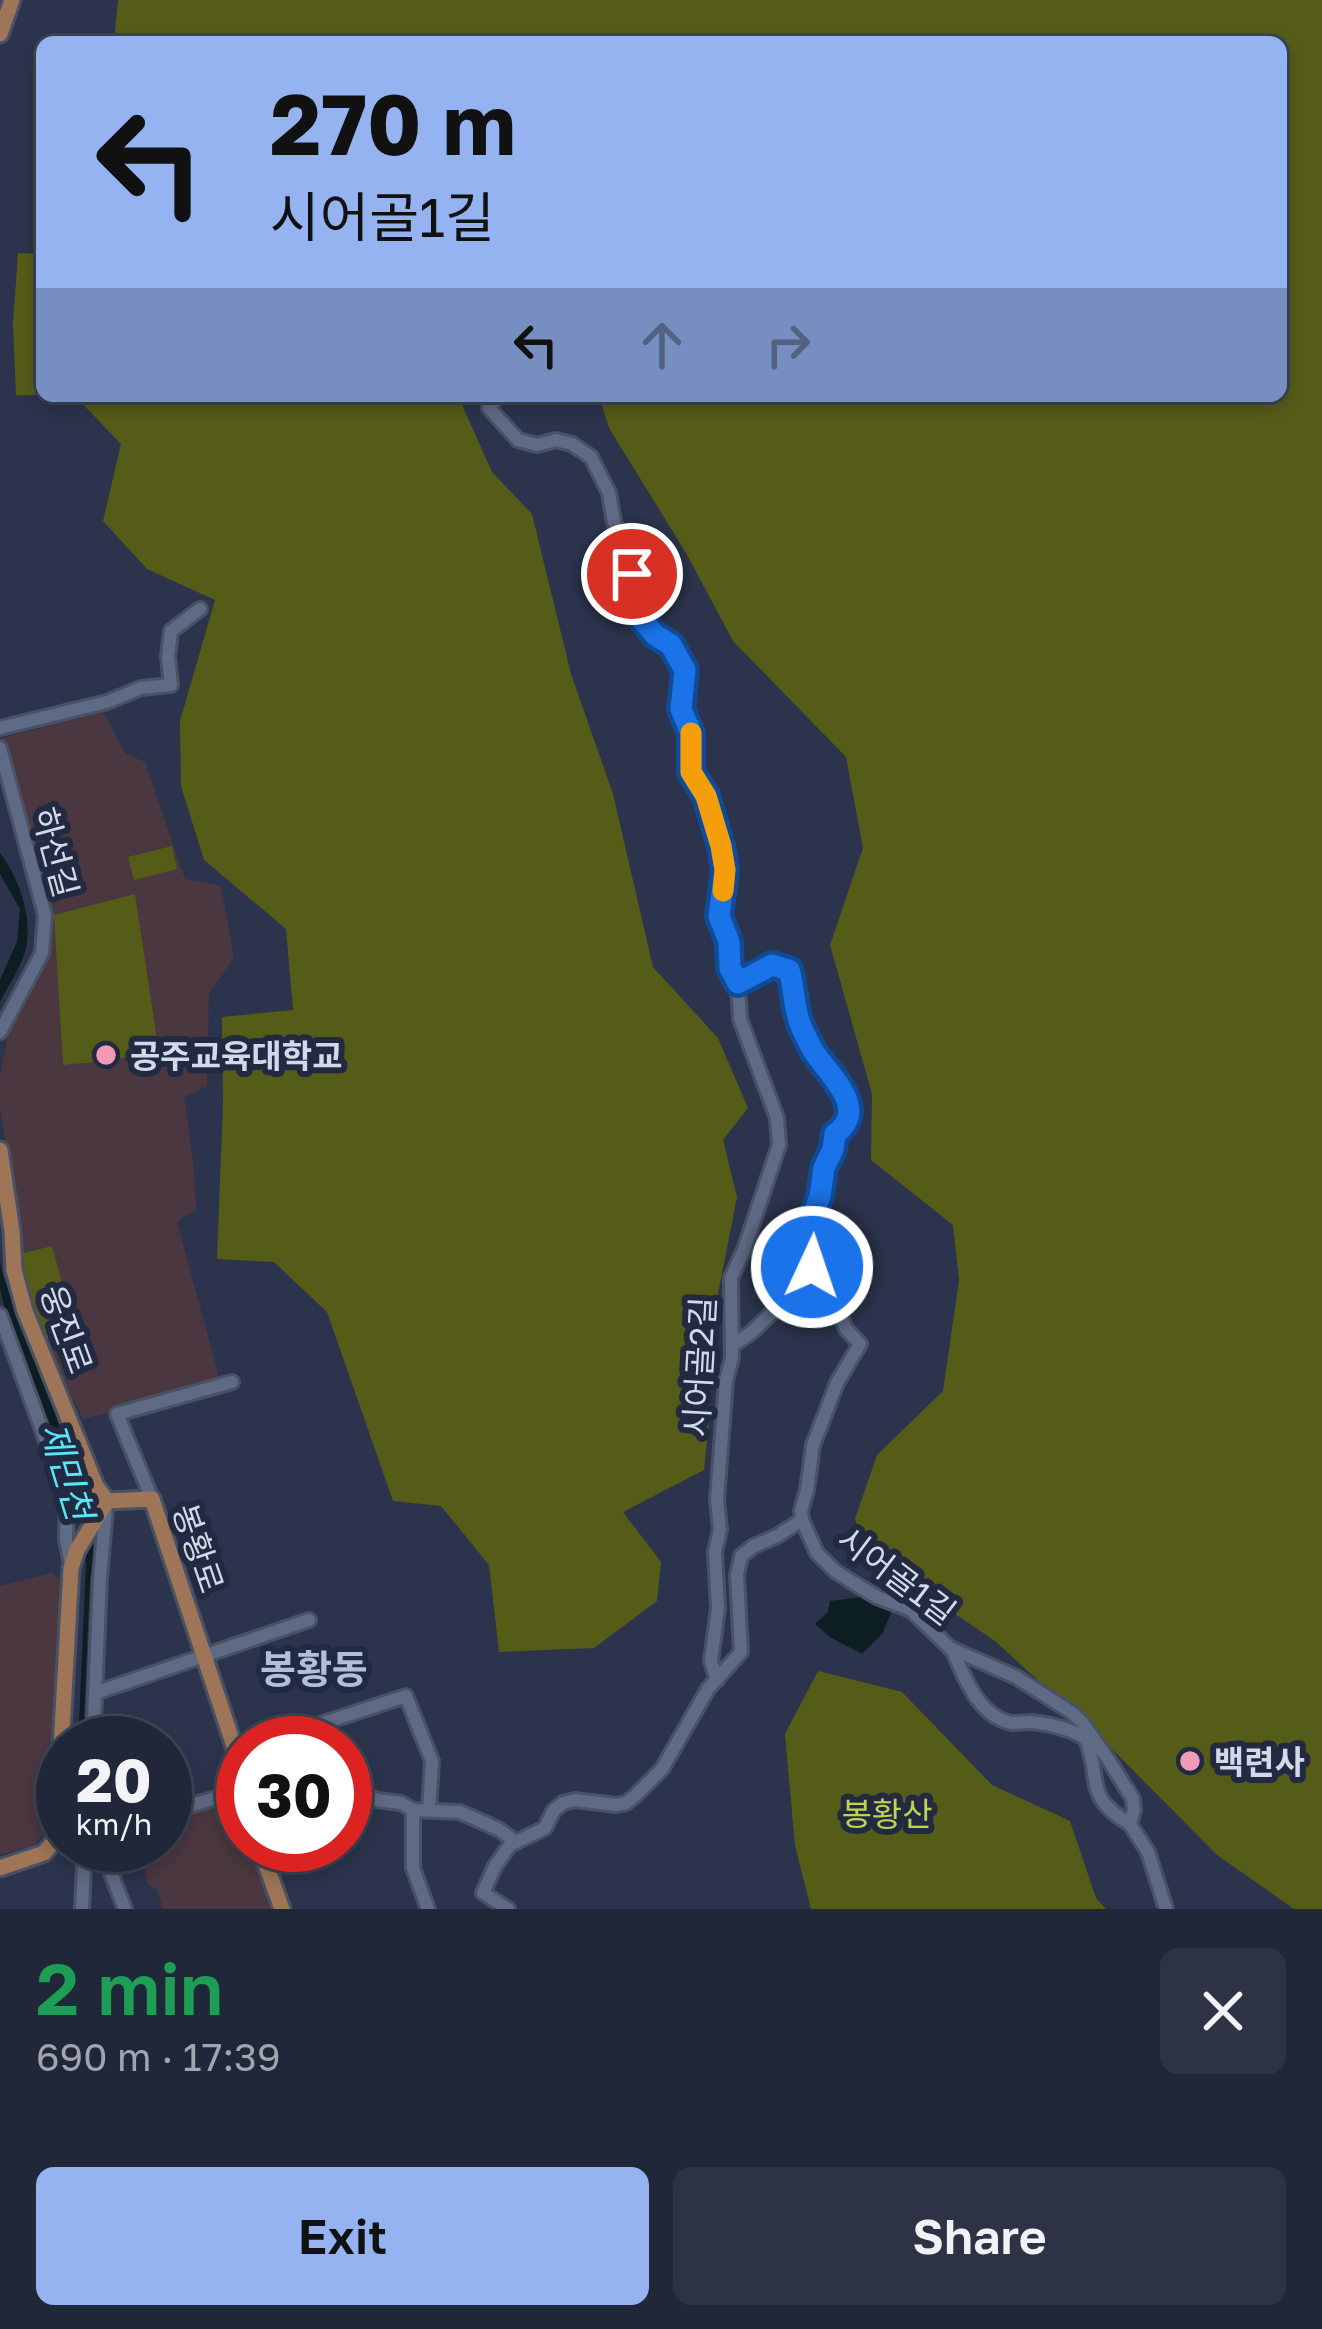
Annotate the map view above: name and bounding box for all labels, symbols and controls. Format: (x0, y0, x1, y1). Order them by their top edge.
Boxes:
text: 270 m (270, 73, 516, 173)
icon: left (72, 84, 228, 240)
text: 시어골1길 (270, 184, 495, 249)
icon: left (503, 312, 569, 378)
icon: ahead (629, 312, 695, 378)
icon: right (755, 312, 821, 378)
pin (581, 523, 683, 625)
icon: arrive (599, 541, 665, 607)
street label: 하선길 (25, 803, 87, 901)
place label: 공주교육대학교 (130, 1036, 343, 1075)
marker: 공주교육대학교 (93, 1042, 119, 1068)
position arrow (749, 1204, 875, 1330)
street label: 웅진로 (33, 1280, 101, 1378)
street label: 시어골2길 (676, 1296, 722, 1438)
water label: 제민천 (32, 1417, 103, 1528)
street label: 봉황로 (166, 1499, 232, 1597)
street label: 시어골1길 (830, 1518, 964, 1632)
district label: 봉황동 (260, 1645, 368, 1692)
speed limit sign: 30 (216, 1716, 372, 1872)
place label: 백련사 (1214, 1742, 1305, 1781)
text: 20 (76, 1743, 152, 1815)
marker: 백련사 (1177, 1748, 1203, 1774)
park label: 봉황산 (841, 1794, 933, 1833)
text: km/h (76, 1806, 152, 1842)
text: 2 min (36, 1944, 223, 2031)
button: close (1160, 1948, 1286, 2074)
text: 690 m · 17:39 (36, 2033, 281, 2080)
button: Exit (36, 2167, 649, 2305)
button: Share (673, 2167, 1286, 2305)

